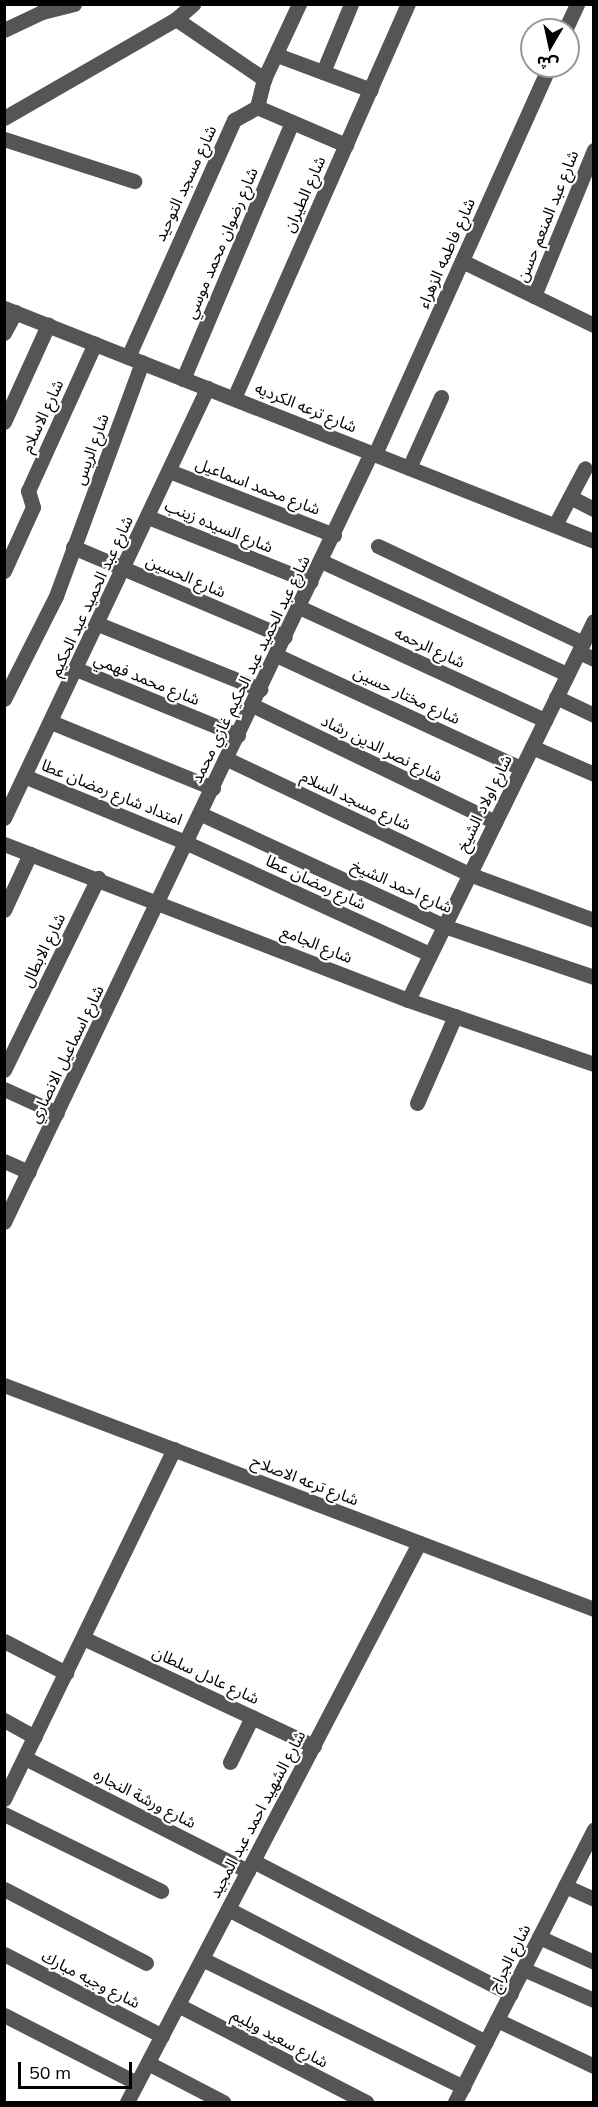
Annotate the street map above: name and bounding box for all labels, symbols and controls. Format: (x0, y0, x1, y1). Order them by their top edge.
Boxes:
north arrow (520, 18, 580, 78)
text: ش (535, 52, 560, 75)
street label: شارع مسجد التوحيد (150, 122, 220, 244)
street label: شارع عبد المنعم حسن (512, 147, 582, 285)
street label: شارع الطيران (279, 153, 329, 235)
street label: شارع رضوان محمد موسي (180, 164, 262, 322)
street label: شارع فاطمه الزهراء (413, 195, 479, 311)
street label: شارع الاسلام (17, 376, 67, 456)
street label: شارع ترعه الكرديه (252, 378, 360, 436)
street label: شارع الريس (69, 411, 113, 487)
street label: شارع محمد اسماعيل (193, 453, 323, 519)
street label: شارع السيده زينب (162, 496, 276, 556)
street label: شارع عبد الحميد عبد الحكيم (45, 513, 137, 679)
street label: شارع الحسين (143, 551, 229, 601)
street label: شارع عبد الحميد عبد الحكيم غازي محمد (186, 552, 314, 786)
street label: شارع الرحمه (392, 622, 468, 672)
street label: شارع محمد فهمي (91, 649, 203, 709)
street label: شارع مختار حسين (351, 662, 463, 728)
street label: شارع نصر الدين رشاد (318, 710, 446, 786)
street label: شارع اولاد الشيخ (452, 751, 516, 855)
street label: امتداد شارع رمضان عطا (39, 755, 185, 829)
street label: شارع مسجد السلام (298, 766, 414, 834)
street label: شارع رمضان عطا (263, 850, 369, 914)
street label: شارع احمد الشيخ (349, 855, 455, 917)
street label: شارع الابطال (17, 910, 69, 990)
street label: شارع الجامع (279, 921, 355, 967)
street label: شارع اسماعيل الانصاري (24, 982, 108, 1126)
street label: شارع ترعه الاصلاح (249, 1451, 361, 1509)
street label: شارع عادل سلطان (150, 1642, 262, 1708)
street label: شارع الشهيد احمد عبد المجيد (205, 1727, 309, 1901)
street label: شارع ورشة النجاره (91, 1764, 199, 1832)
street label: شارع الجراج (484, 1921, 534, 1995)
street label: شارع وجيه مبارك (39, 1946, 143, 2012)
street label: شارع سعيد ويليم (228, 2005, 332, 2071)
scale bar (21, 2050, 135, 2088)
text: 50 m (29, 2061, 71, 2084)

